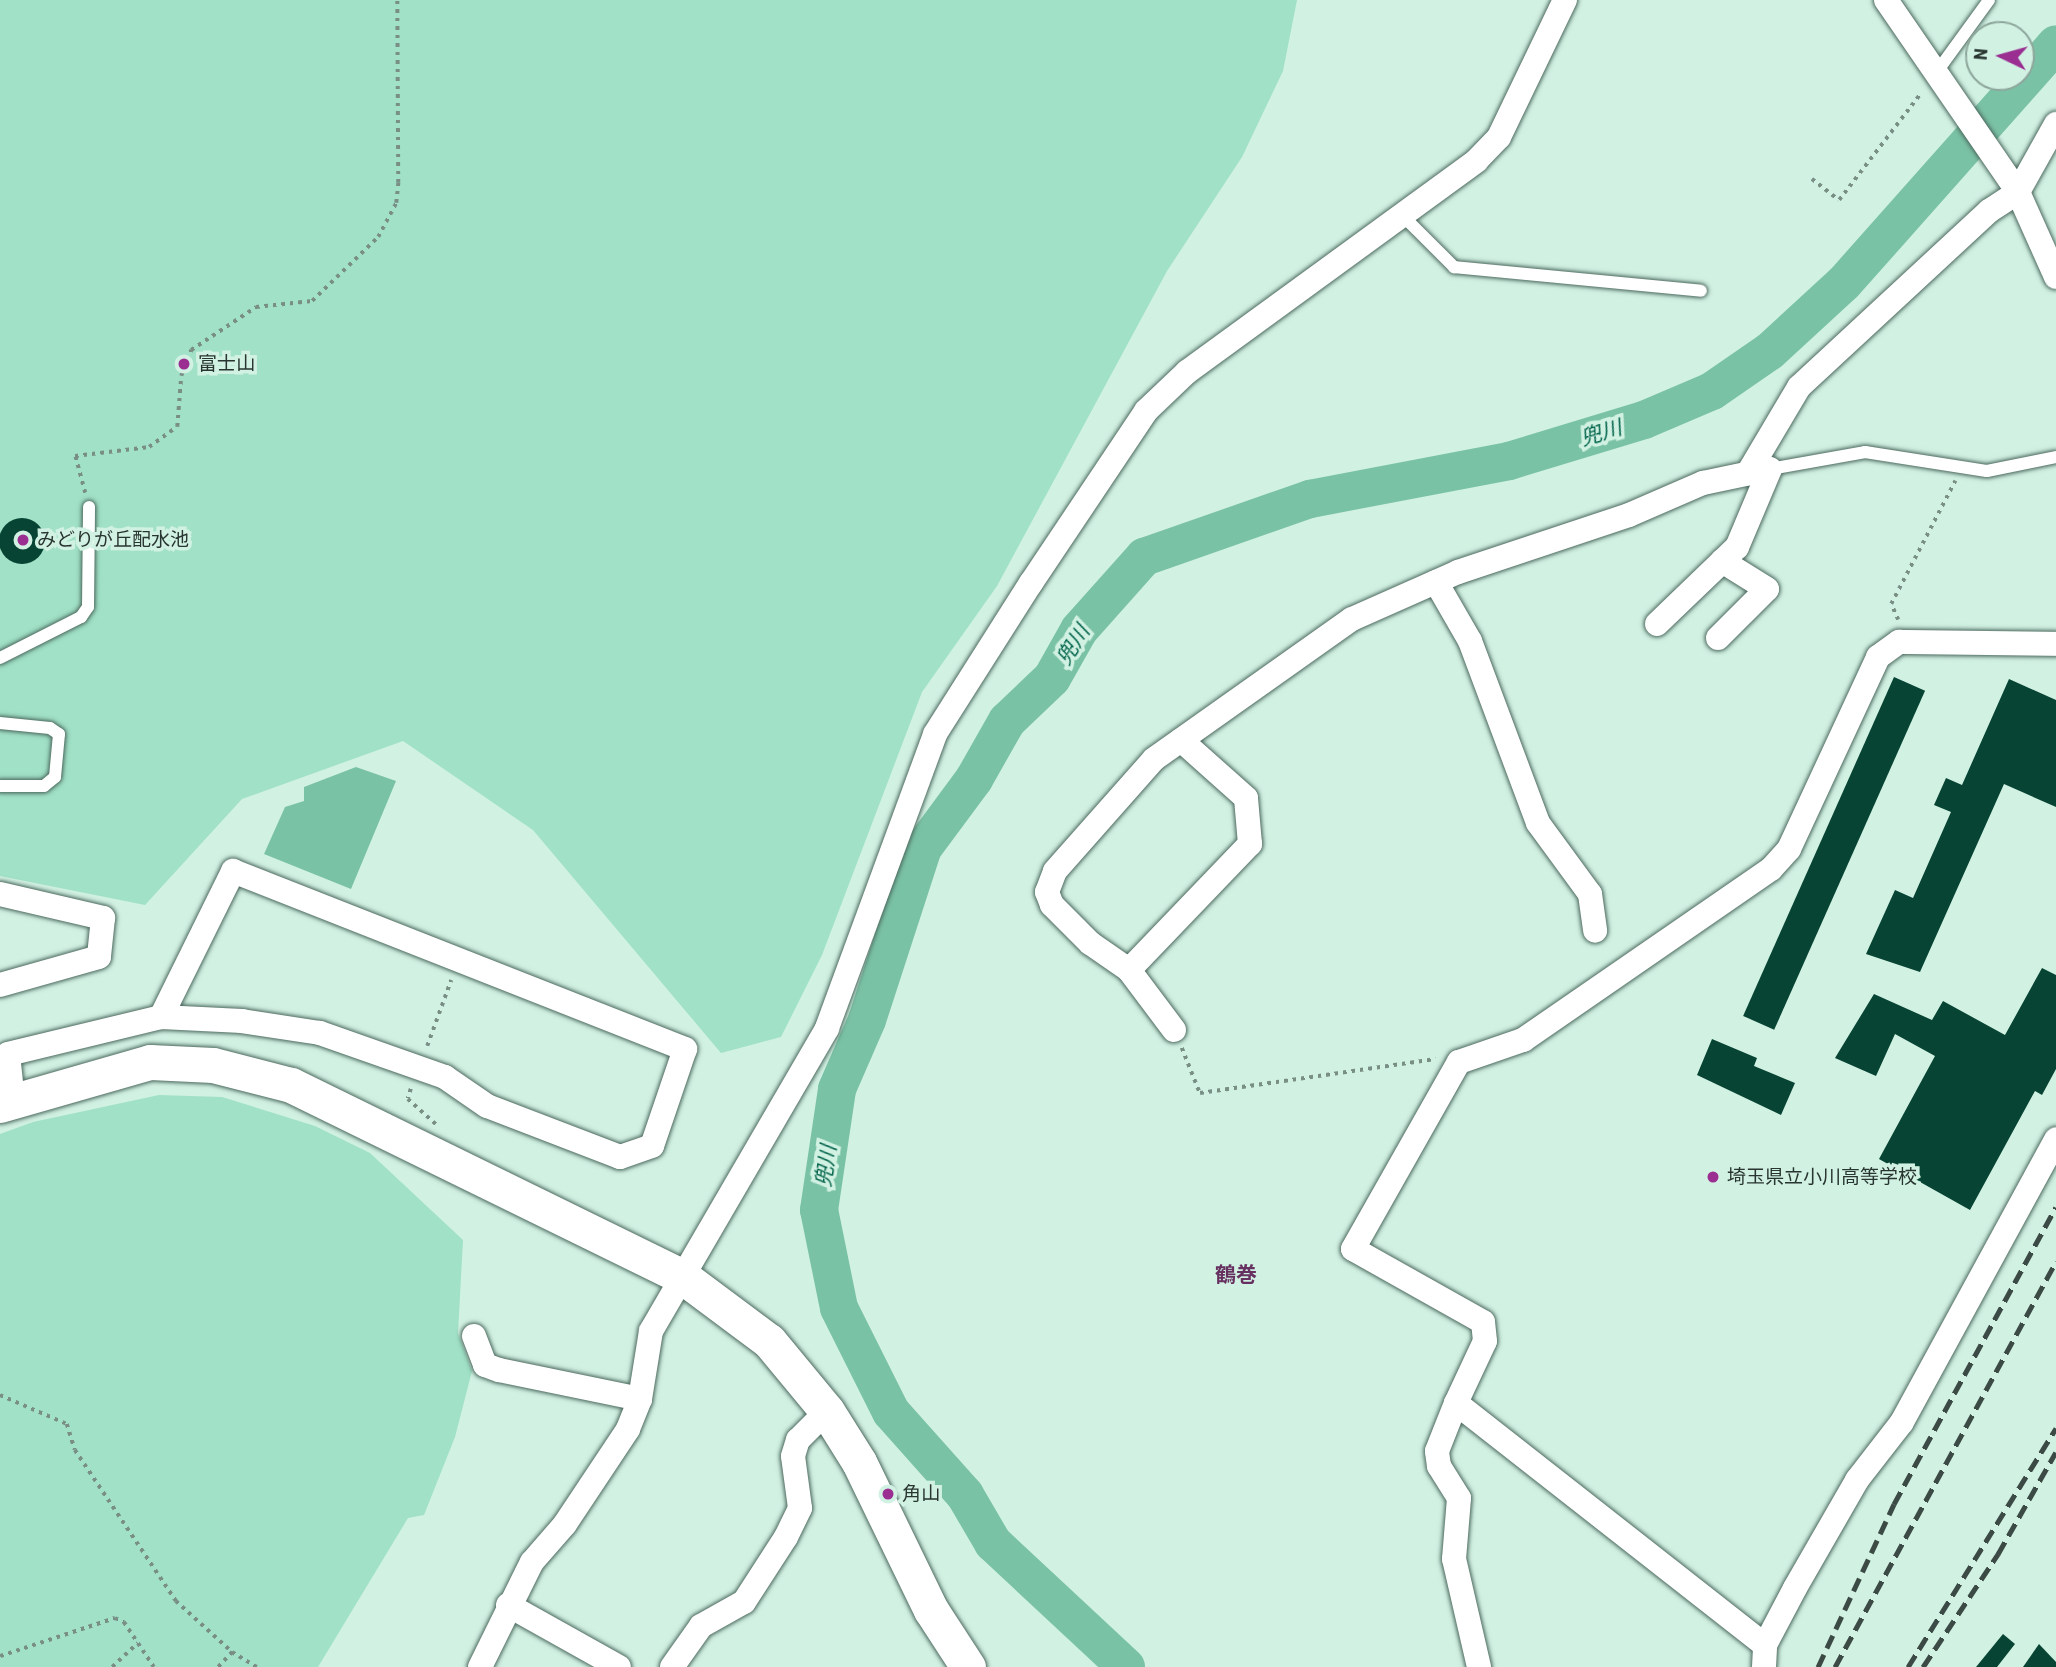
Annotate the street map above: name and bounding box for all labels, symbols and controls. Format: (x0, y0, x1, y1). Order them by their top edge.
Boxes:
north arrow (1965, 21, 2035, 91)
text: N (1969, 48, 1993, 61)
place label: 富士山 (198, 353, 255, 375)
marker: 富士山 (176, 356, 192, 372)
water label: 兜川 (1577, 415, 1625, 451)
place label: みどりが丘配水池 (37, 529, 189, 551)
marker: みどりが丘配水池 (15, 532, 31, 548)
water label: 兜川 (1051, 621, 1095, 669)
water label: 兜川 (811, 1143, 841, 1189)
place label: 埼玉県立小川高等学校 (1727, 1166, 1917, 1188)
marker: 埼玉県立小川高等学校 (1705, 1169, 1721, 1185)
district label: 鶴巻 (1215, 1262, 1257, 1288)
place label: 角山 (902, 1483, 940, 1505)
marker: 角山 (880, 1486, 896, 1502)

